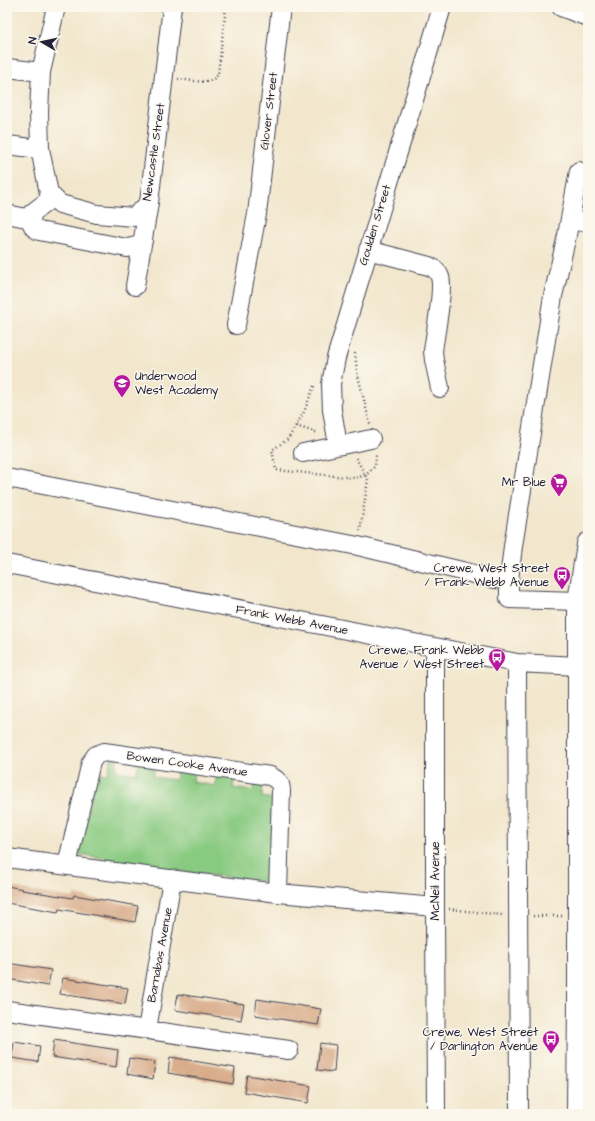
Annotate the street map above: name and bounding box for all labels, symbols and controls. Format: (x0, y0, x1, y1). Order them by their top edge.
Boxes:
north arrow (22, 22, 62, 62)
text: N (25, 36, 41, 45)
street label: Glover Street (256, 71, 282, 151)
street label: Newcastle Street (139, 102, 169, 202)
street label: Goulden Street (355, 182, 395, 267)
place label: Underwood West Academy (135, 368, 219, 400)
school or university icon: Underwood West Academy (112, 373, 132, 398)
supermarket icon: Mr Blue (549, 472, 569, 497)
place label: Mr Blue (502, 474, 547, 491)
place label: Crewe, West Street / Frank Webb Avenue (424, 560, 550, 591)
bus stop icon: Crewe, West Street / Frank Webb Avenue (552, 565, 572, 590)
street label: Frank Webb Avenue (234, 601, 350, 639)
place label: Crewe, Frank Webb Avenue / West Street (359, 642, 484, 673)
bus stop icon: Crewe, Frank Webb Avenue / West Street (487, 647, 507, 672)
street label: Bowen Cooke Avenue (125, 747, 249, 781)
street label: McNeil Avenue (427, 841, 444, 921)
street label: Barnabas Avenue (143, 906, 177, 1004)
place label: Crewe, West Street / Darlington Avenue (423, 1024, 539, 1056)
bus stop icon: Crewe, West Street / Darlington Avenue (541, 1029, 561, 1054)

